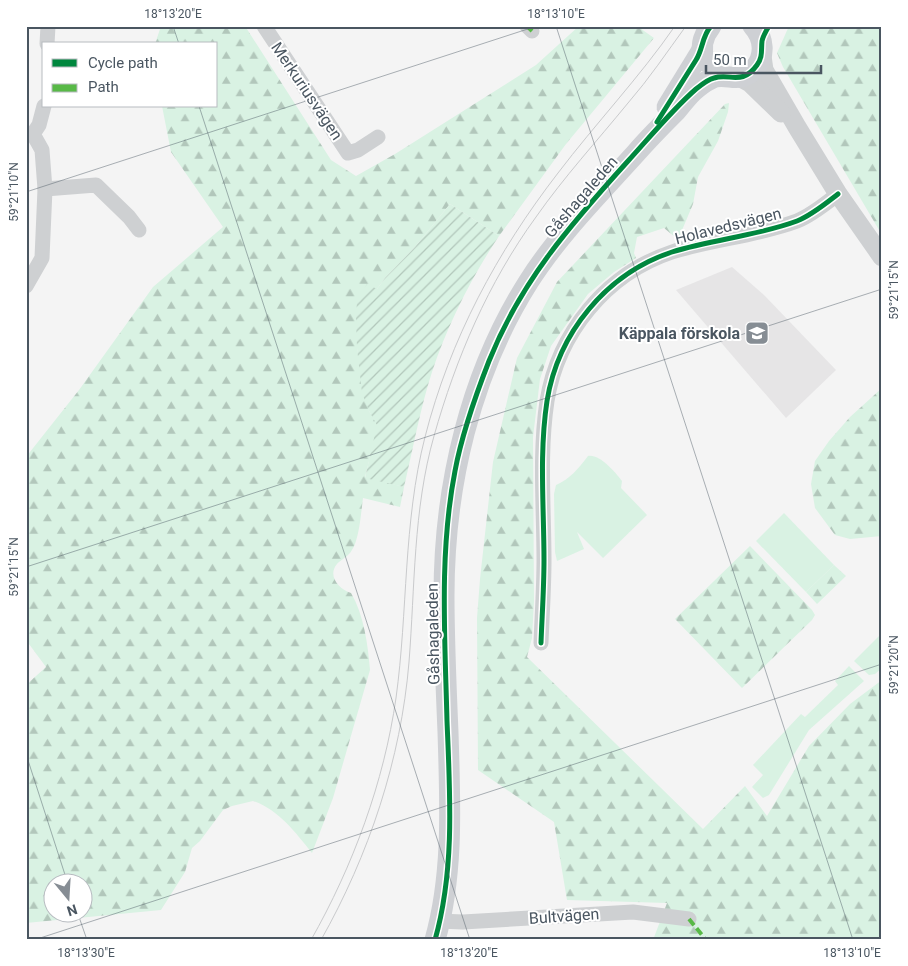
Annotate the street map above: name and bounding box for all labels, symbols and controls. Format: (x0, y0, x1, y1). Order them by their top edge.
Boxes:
text: 18°13'20"E (144, 7, 202, 21)
text: 18°13'10"E (527, 7, 585, 21)
street label: Merkuriusvägen (267, 38, 347, 144)
legend (42, 42, 218, 108)
scale bar (706, 42, 820, 74)
text: 50 m (713, 51, 747, 69)
text: Cycle path (88, 54, 158, 72)
text: Path (88, 78, 119, 96)
street label: Gåshagaleden (540, 152, 622, 242)
text: 59°21'10"N (7, 162, 21, 222)
street label: Holavedsvägen (673, 204, 783, 248)
text: 59°21'15"N (887, 260, 901, 320)
school or university icon: Käppala förskola (744, 320, 770, 346)
place label: Käppala förskola (619, 324, 740, 343)
text: 59°21'15"N (7, 537, 21, 597)
street label: Gåshagaleden (423, 583, 443, 685)
text: 59°21'20"N (887, 635, 901, 695)
north arrow (42, 874, 92, 924)
text: N (65, 901, 79, 920)
street label: Bultvägen (528, 904, 600, 928)
text: 18°13'30"E (57, 946, 115, 960)
text: 18°13'20"E (440, 946, 498, 960)
text: 18°13'10"E (823, 946, 881, 960)

